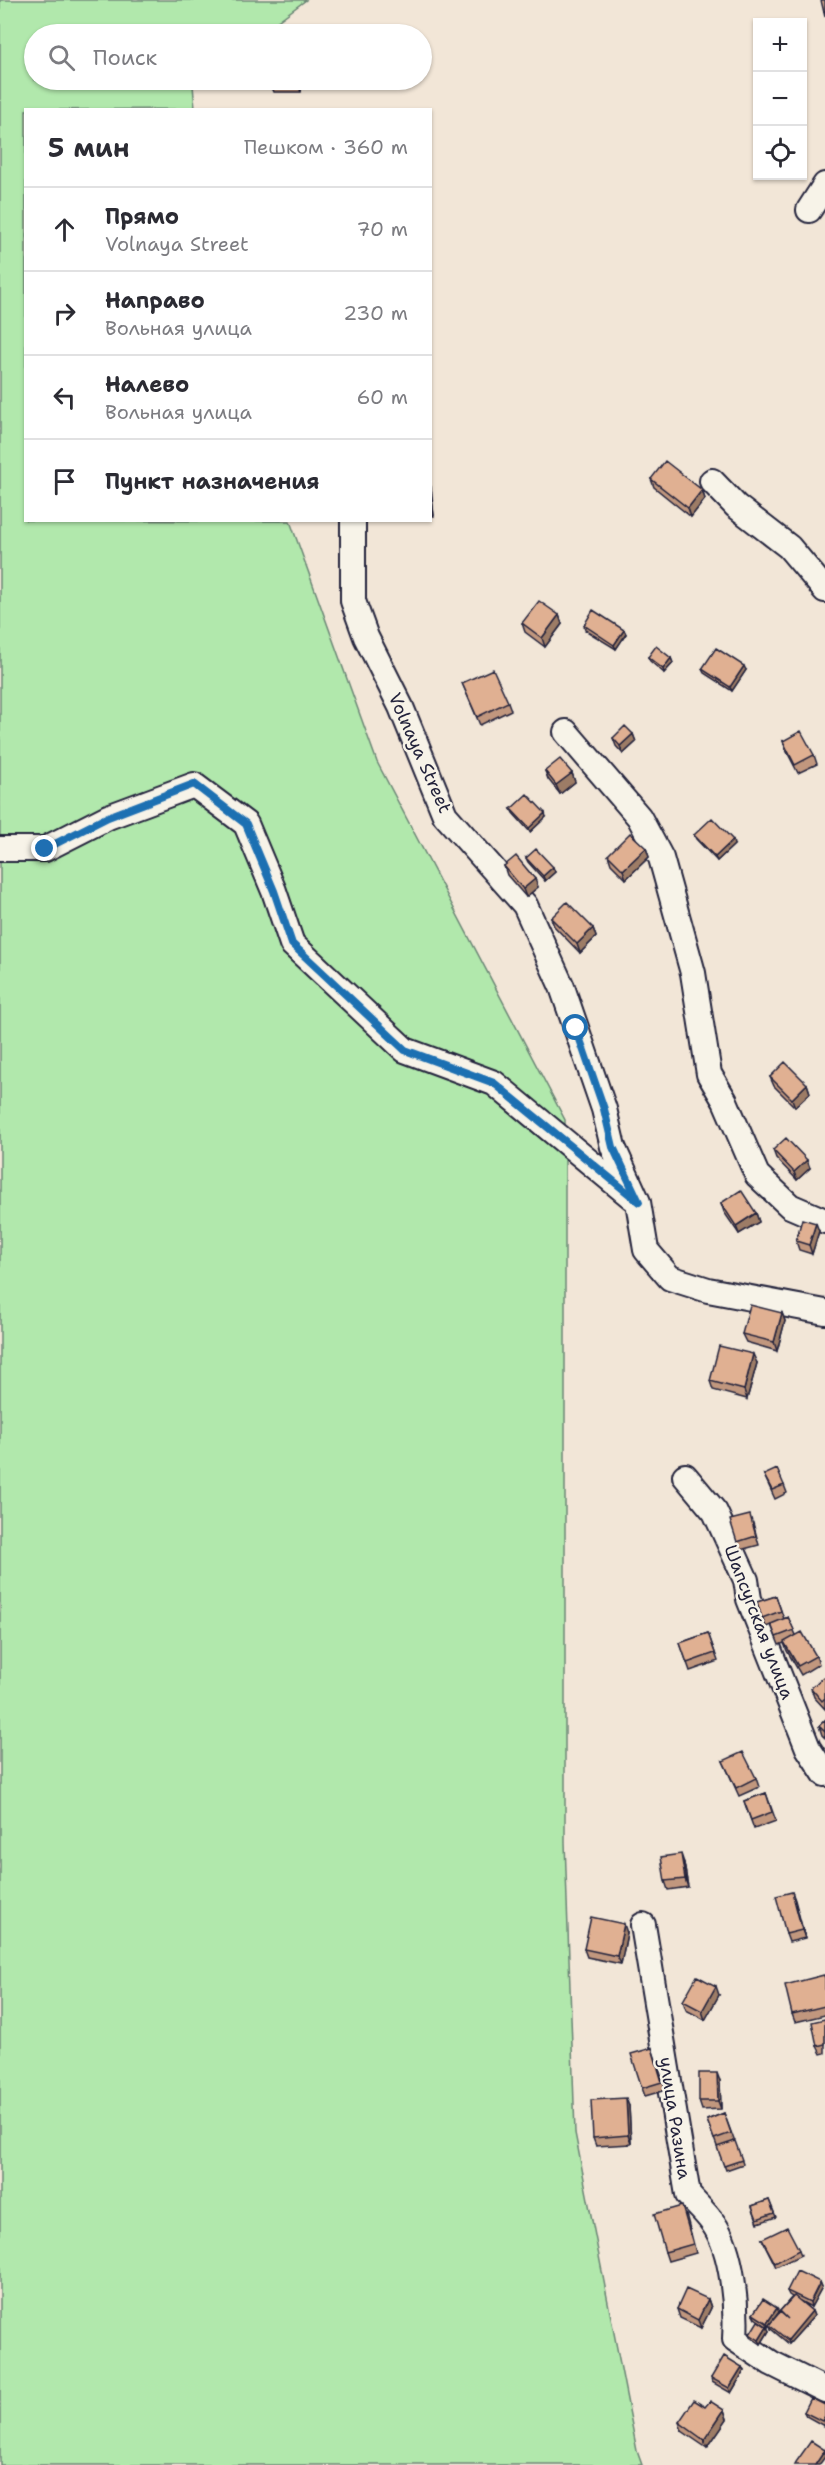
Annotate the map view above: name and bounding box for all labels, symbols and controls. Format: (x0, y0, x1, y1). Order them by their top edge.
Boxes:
map controls (753, 18, 807, 180)
button: + (753, 18, 807, 72)
search box (24, 24, 432, 90)
icon: search (45, 41, 78, 74)
text: Поиск (93, 43, 157, 72)
button: − (753, 72, 807, 126)
button: locate (753, 126, 807, 180)
text: 5 мин (48, 130, 129, 165)
text: Пешком · 360 m (244, 134, 408, 160)
text: Прямо (105, 202, 179, 231)
icon: ahead (48, 213, 81, 246)
text: 70 m (356, 216, 408, 242)
text: Volnaya Street (105, 231, 249, 257)
text: Направо (105, 286, 205, 315)
icon: right (48, 297, 81, 330)
text: 230 m (343, 300, 408, 326)
text: Вольная улица (105, 315, 252, 341)
text: Налево (105, 370, 189, 399)
icon: left (48, 381, 81, 414)
text: 60 m (356, 384, 408, 410)
text: Вольная улица (105, 399, 252, 425)
icon: arrive (48, 465, 81, 498)
text: Пункт назначения (105, 467, 319, 496)
street label: Volnaya Street (383, 689, 457, 817)
route end (31, 835, 57, 861)
route start (562, 1014, 588, 1040)
street label: Шапсугская улица (718, 1541, 800, 1703)
street label: улица Разина (653, 2055, 697, 2181)

